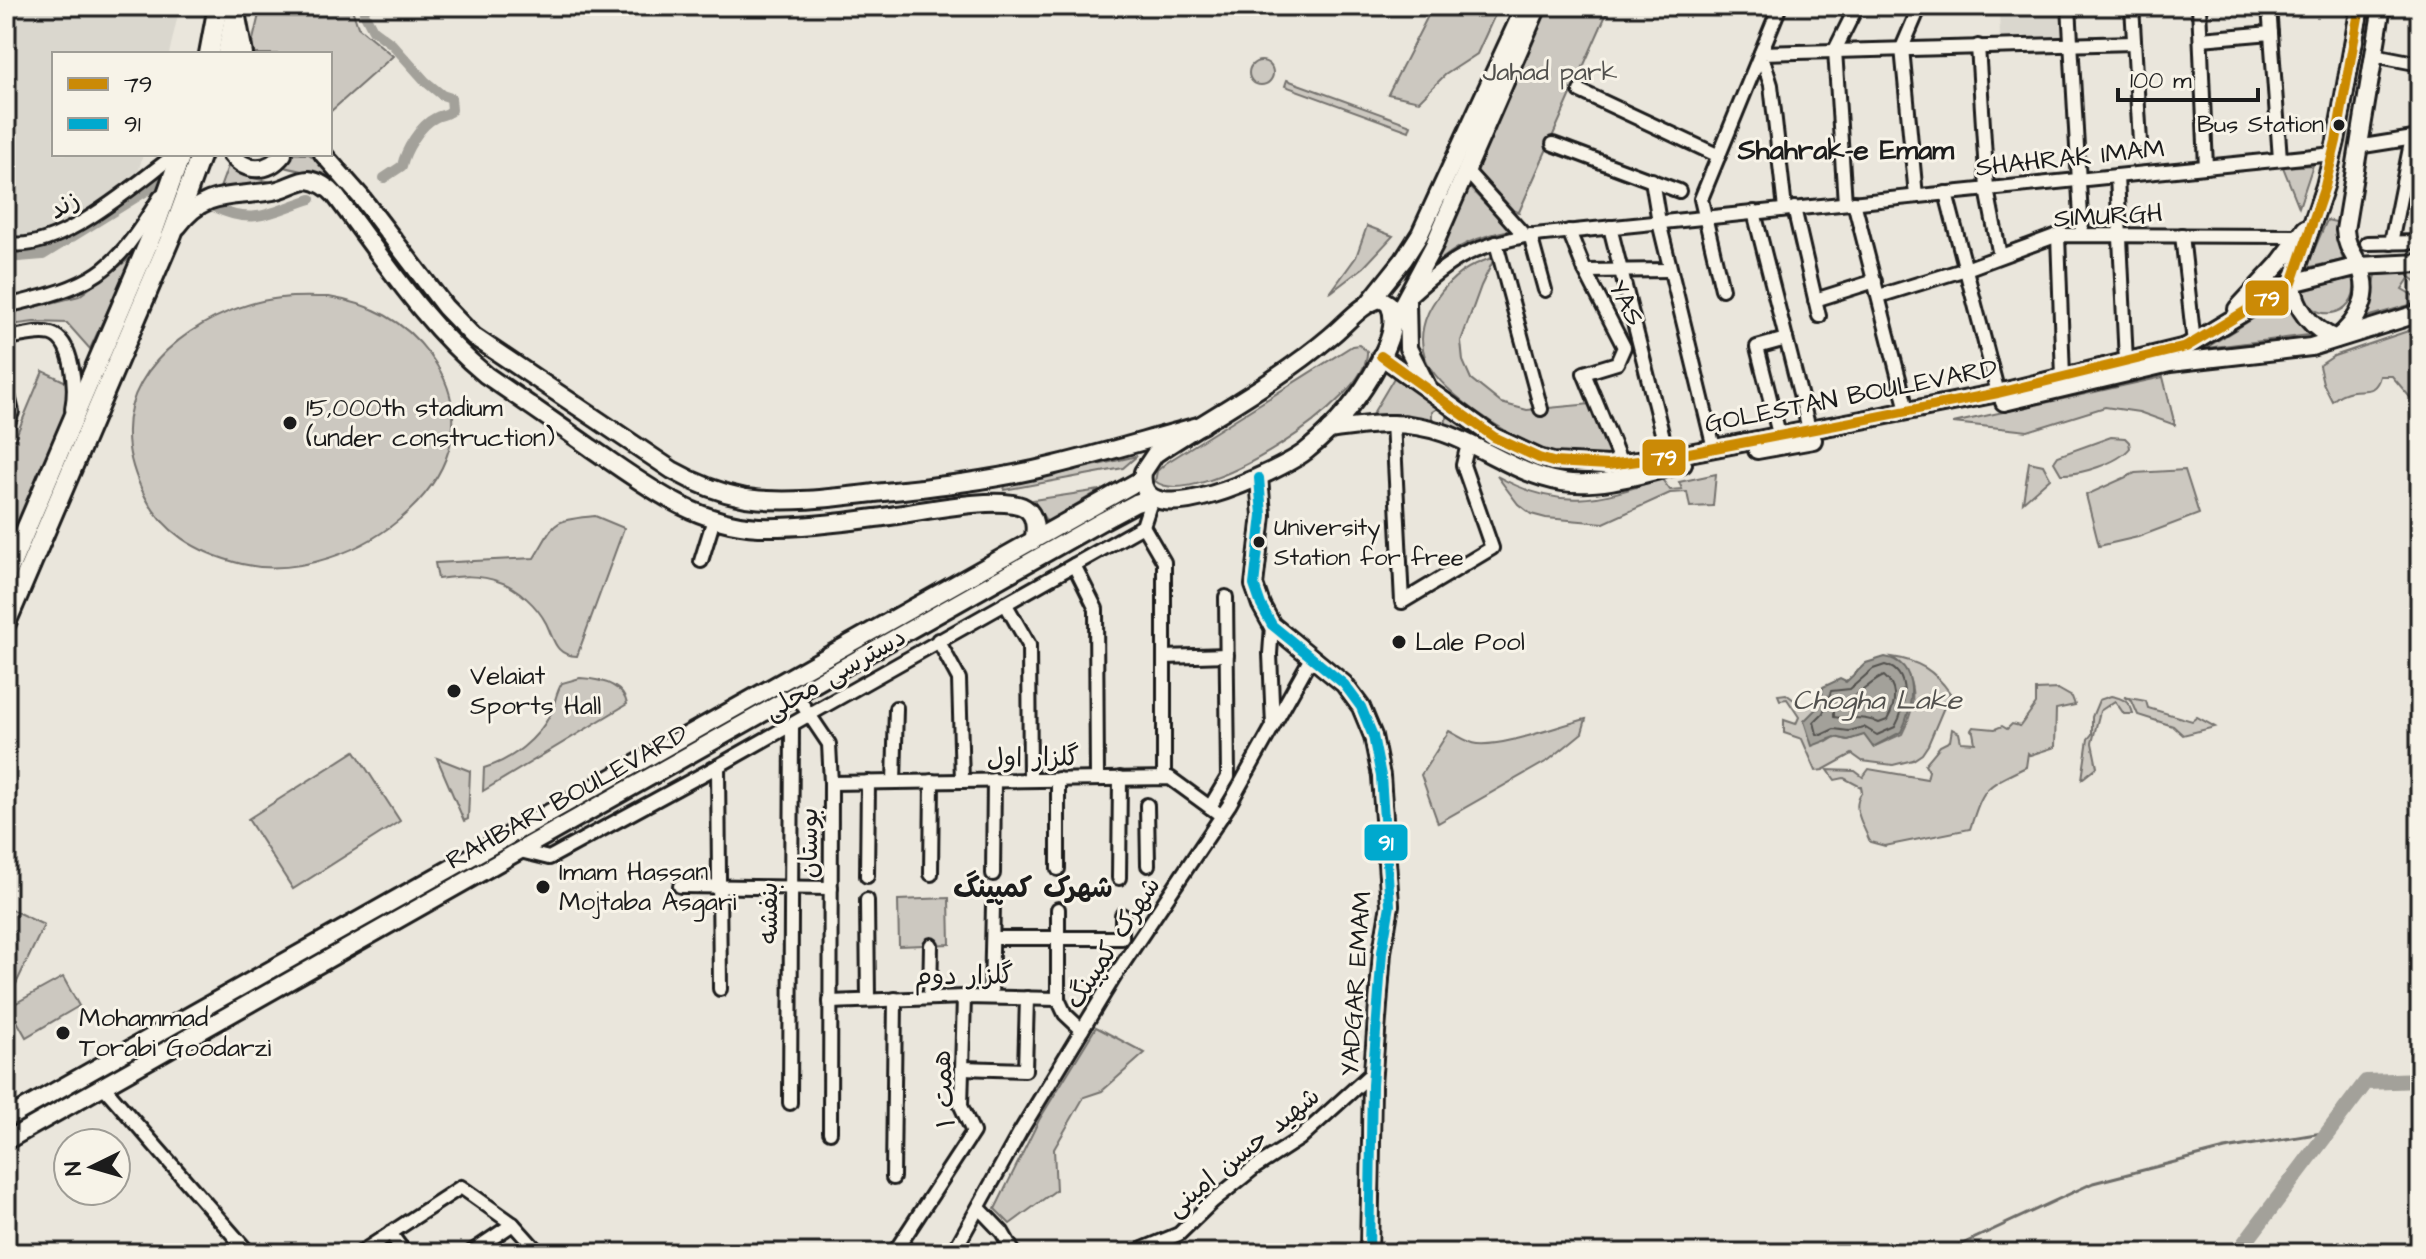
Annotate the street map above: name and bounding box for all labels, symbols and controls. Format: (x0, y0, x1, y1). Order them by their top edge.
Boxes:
legend (52, 52, 332, 156)
scale bar (2118, 52, 2258, 102)
park label: Jahad park (1483, 54, 1617, 90)
text: 100 m (2130, 64, 2192, 98)
text: 79 (124, 68, 152, 102)
text: 91 (124, 108, 141, 142)
place label: Bus Station (2197, 108, 2324, 142)
marker: Bus Station (2331, 117, 2347, 133)
street label: SHAHRAK IMAM (1974, 130, 2166, 186)
district label: Shahrak-e Emam (1737, 131, 1955, 170)
street label: زند (42, 182, 86, 228)
street label: SIMURGH (2053, 195, 2163, 237)
street label: YAS (1599, 274, 1653, 332)
line badge: 79 (2244, 279, 2290, 317)
text: 79 (2253, 284, 2280, 315)
street label: GOLESTAN BOULEVARD (1702, 350, 2001, 442)
place label: 15,000th stadium (under construction) (306, 390, 555, 456)
marker: 15,000th stadium (under construction) (281, 414, 299, 432)
line badge: 79 (1641, 438, 1687, 477)
text: 79 (1650, 443, 1677, 474)
place label: University Station for free (1274, 511, 1464, 575)
marker: University Station for free (1251, 534, 1267, 550)
street label: دسترسی محلی (757, 619, 913, 729)
place label: Lale Pool (1415, 624, 1525, 660)
marker: Lale Pool (1390, 633, 1408, 651)
place label: Velaiat Sports Hall (470, 658, 601, 724)
water label: Chogha Lake (1792, 681, 1963, 721)
marker: Velaiat Sports Hall (445, 682, 463, 700)
street label: RAHBARI BOULEVARD (440, 715, 694, 878)
street label: گلزار اول (986, 739, 1080, 777)
street label: بوستان (791, 807, 827, 879)
line badge: 91 (1363, 823, 1409, 862)
text: 91 (1378, 828, 1394, 859)
place label: Imam Hassan Mojtaba Asgari (559, 854, 736, 922)
district label: شهرک کمپینگ (953, 869, 1113, 908)
street label: شهرک کمپینگ (1057, 870, 1169, 1016)
marker: Imam Hassan Mojtaba Asgari (534, 878, 552, 896)
street label: بنفشه (751, 882, 787, 944)
street label: YADGAR EMAM (1332, 890, 1380, 1078)
street label: گلزار دوم (914, 957, 1014, 996)
place label: Mohammad Torabi Goodarzi (79, 1000, 271, 1066)
marker: Mohammad Torabi Goodarzi (54, 1024, 72, 1042)
street label: همت ۱ (923, 1049, 965, 1129)
street label: شهید حسن امینی (1158, 1079, 1328, 1225)
north arrow (52, 1127, 132, 1207)
text: N (58, 1160, 90, 1177)

